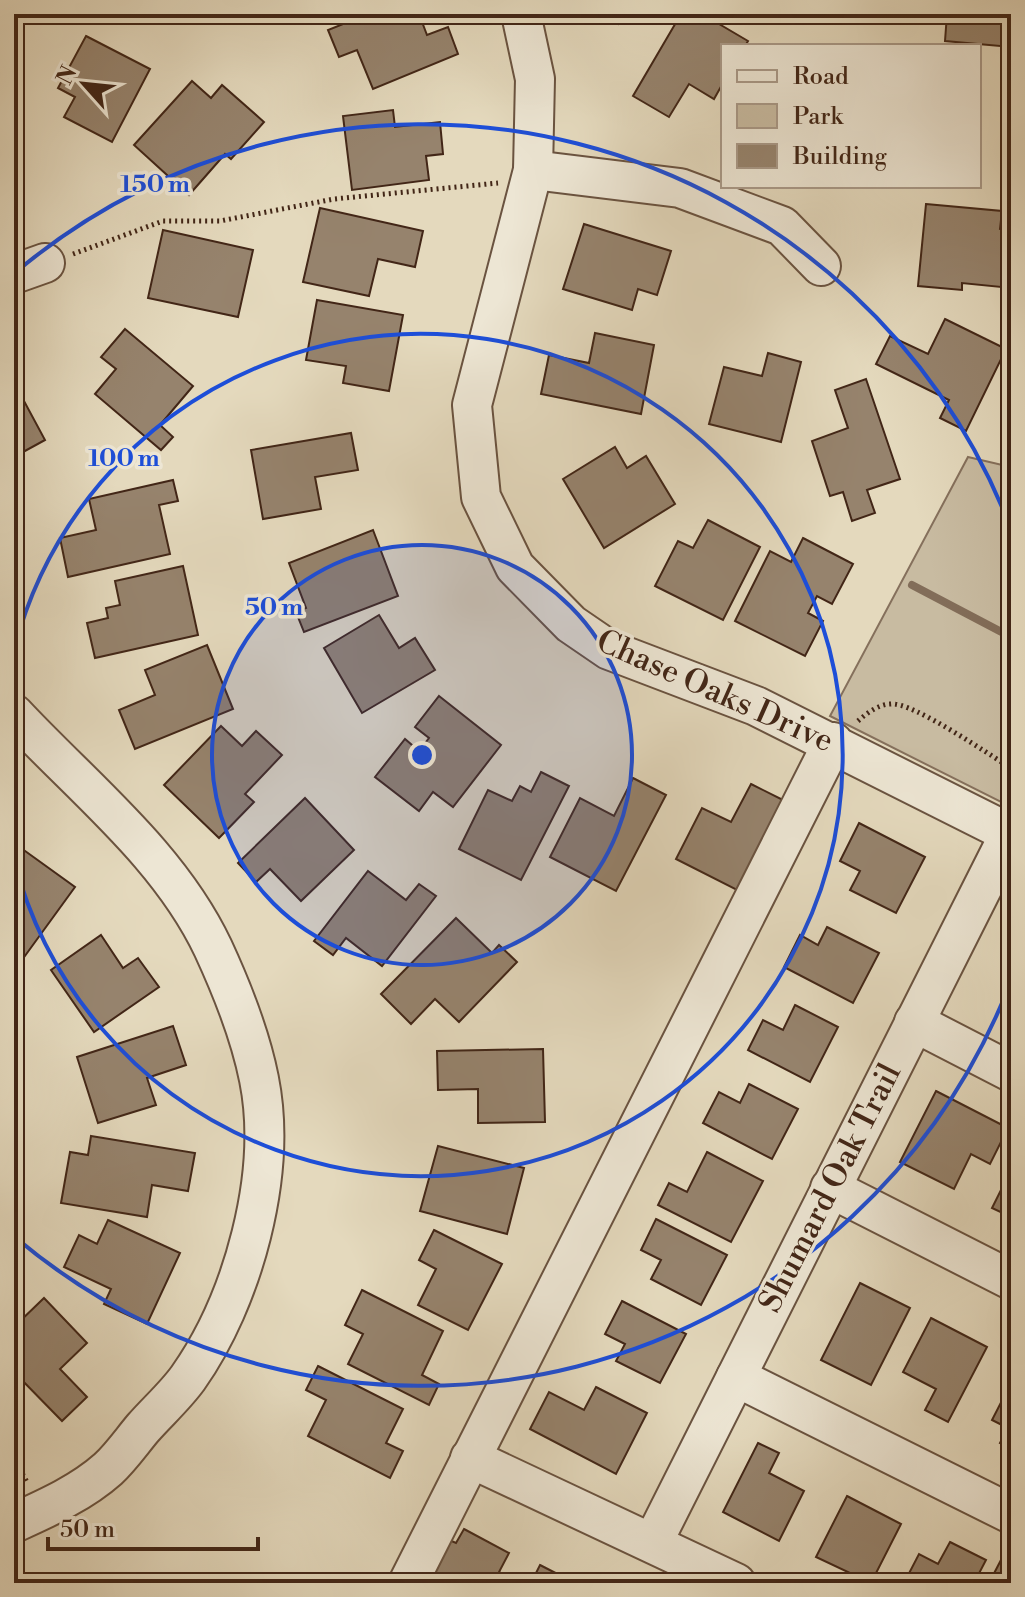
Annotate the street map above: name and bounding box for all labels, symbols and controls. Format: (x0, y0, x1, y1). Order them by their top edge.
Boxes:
north arrow (44, 44, 124, 124)
legend (721, 44, 981, 188)
text: N (52, 61, 84, 89)
text: Road (793, 62, 849, 92)
text: Park (793, 102, 844, 132)
text: Building (792, 142, 887, 172)
text: 150 m (120, 170, 190, 200)
text: 100 m (88, 444, 160, 474)
text: 50 m (245, 593, 303, 623)
street label: Chase Oaks Drive (590, 621, 840, 761)
centre of rings (408, 741, 436, 769)
street label: Shumard Oak Trail (750, 1056, 910, 1319)
scale bar (48, 1501, 258, 1551)
text: 50 m (60, 1515, 115, 1545)

